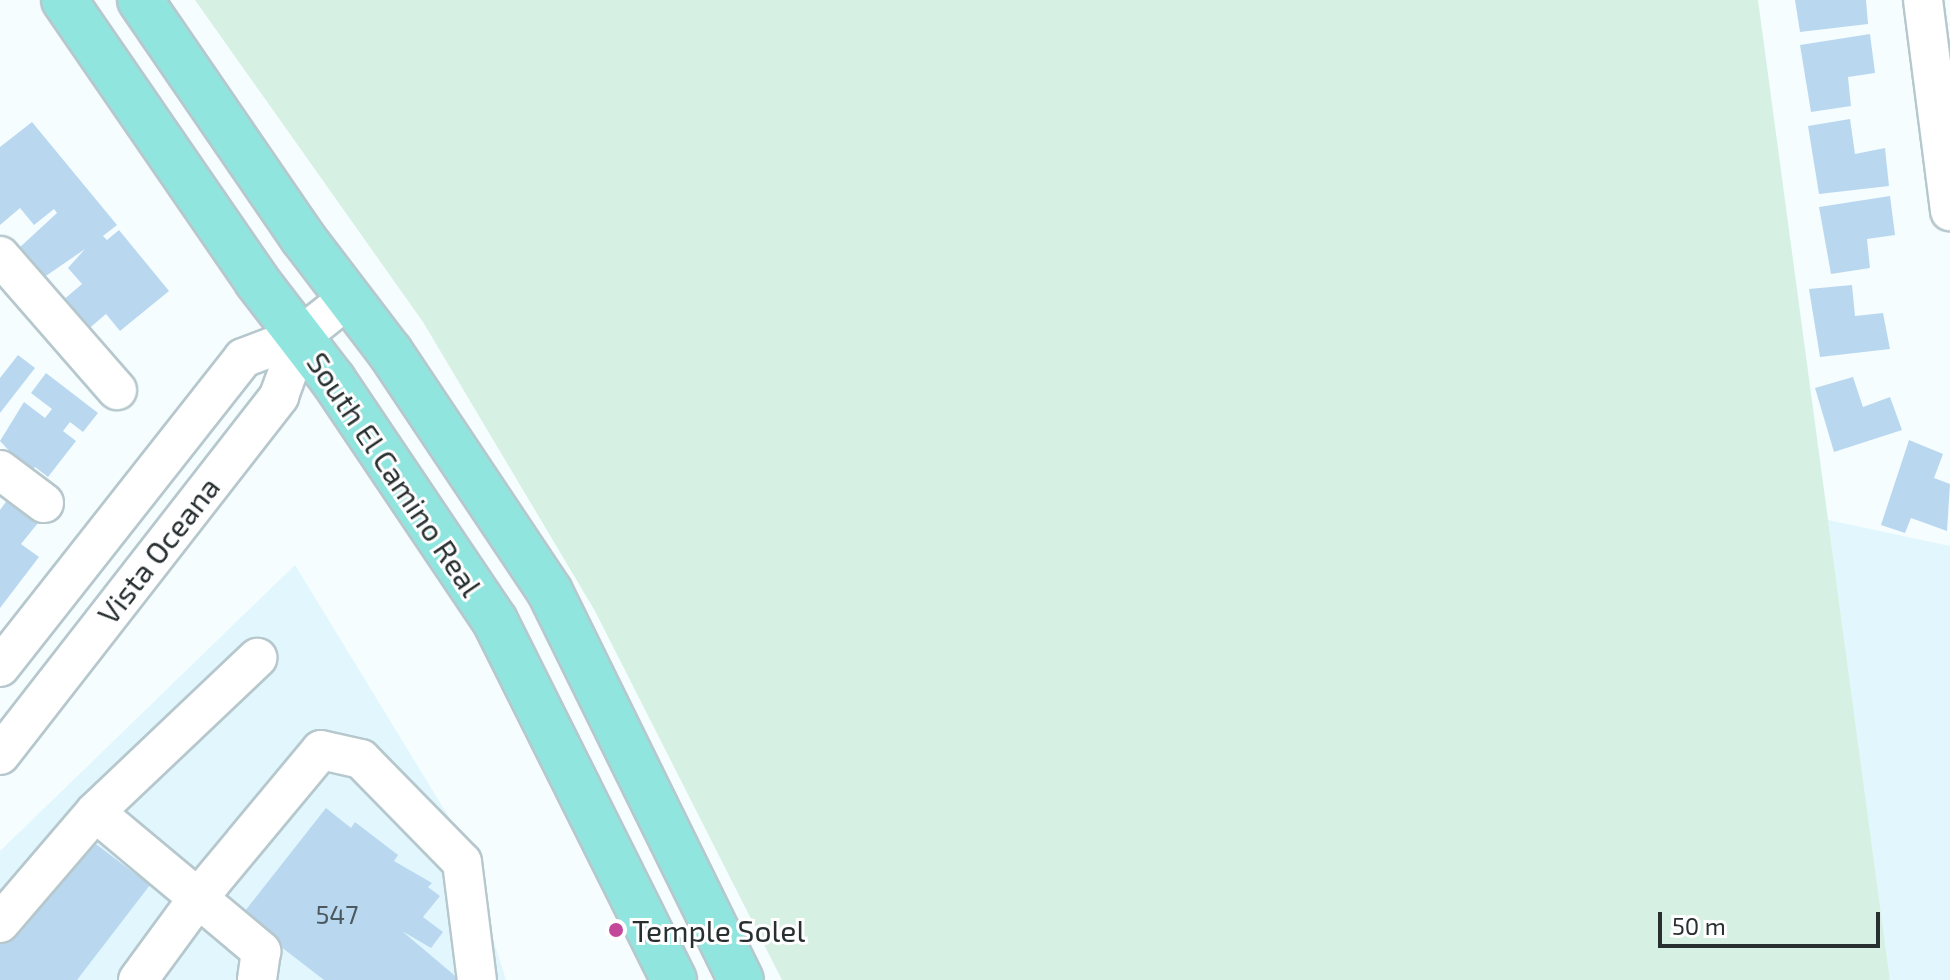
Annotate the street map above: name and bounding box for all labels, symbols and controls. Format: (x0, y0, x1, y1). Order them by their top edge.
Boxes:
street label: South El Camino Real (300, 345, 490, 603)
street label: Vista Oceana (89, 469, 227, 631)
scale bar (1662, 896, 1884, 946)
house number: 547 (315, 898, 359, 930)
text: 50 m (1672, 911, 1726, 940)
place label: Temple Solel (632, 912, 805, 948)
marker: Temple Solel (607, 921, 625, 939)

